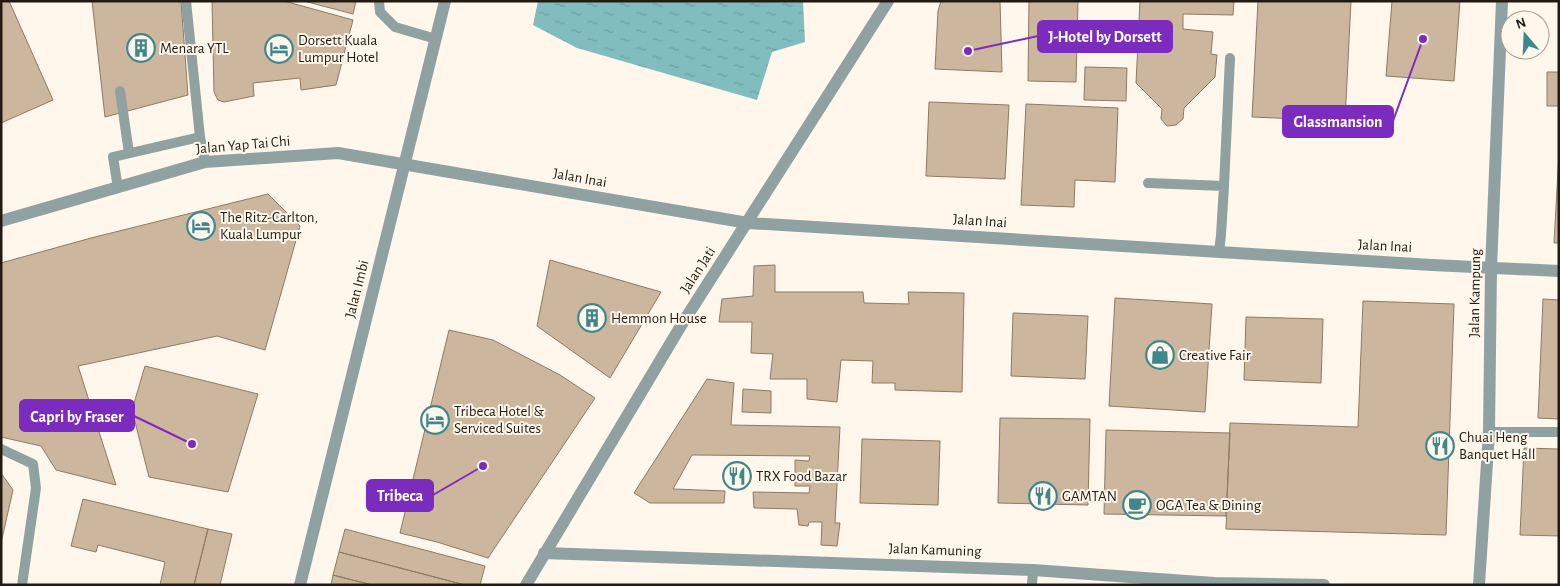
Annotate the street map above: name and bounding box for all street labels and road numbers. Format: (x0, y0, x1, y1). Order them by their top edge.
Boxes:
street label: Jalan Yap Tai Chi (195, 133, 291, 157)
street label: Jalan Inai (552, 166, 608, 190)
street label: Jalan Inai (952, 212, 1008, 230)
street label: Jalan Inai (1358, 237, 1412, 255)
street label: Jalan Jati (678, 244, 718, 296)
street label: Jalan Kampung (1467, 248, 1483, 338)
street label: Jalan Imbi (343, 258, 371, 320)
street label: Jalan Kamuning (888, 541, 982, 559)

